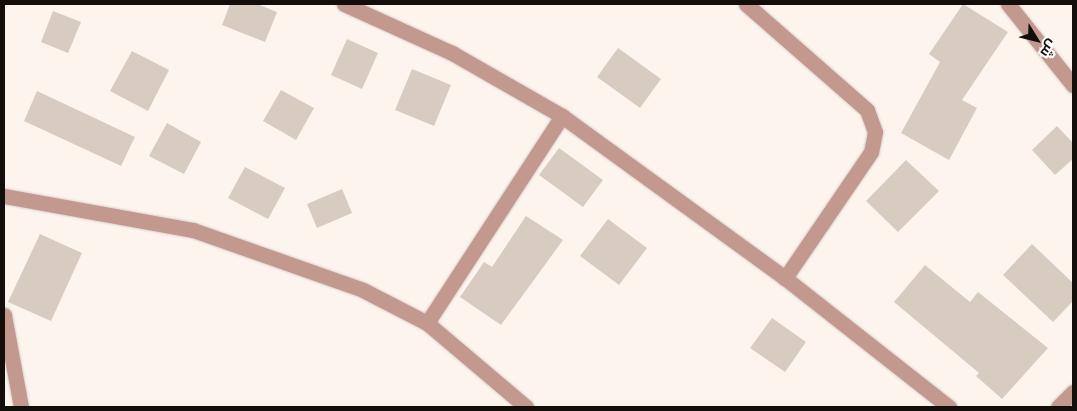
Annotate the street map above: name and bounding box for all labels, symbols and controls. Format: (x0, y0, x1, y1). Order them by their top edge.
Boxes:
north arrow (1012, 15, 1062, 65)
text: ش (1037, 36, 1062, 61)

